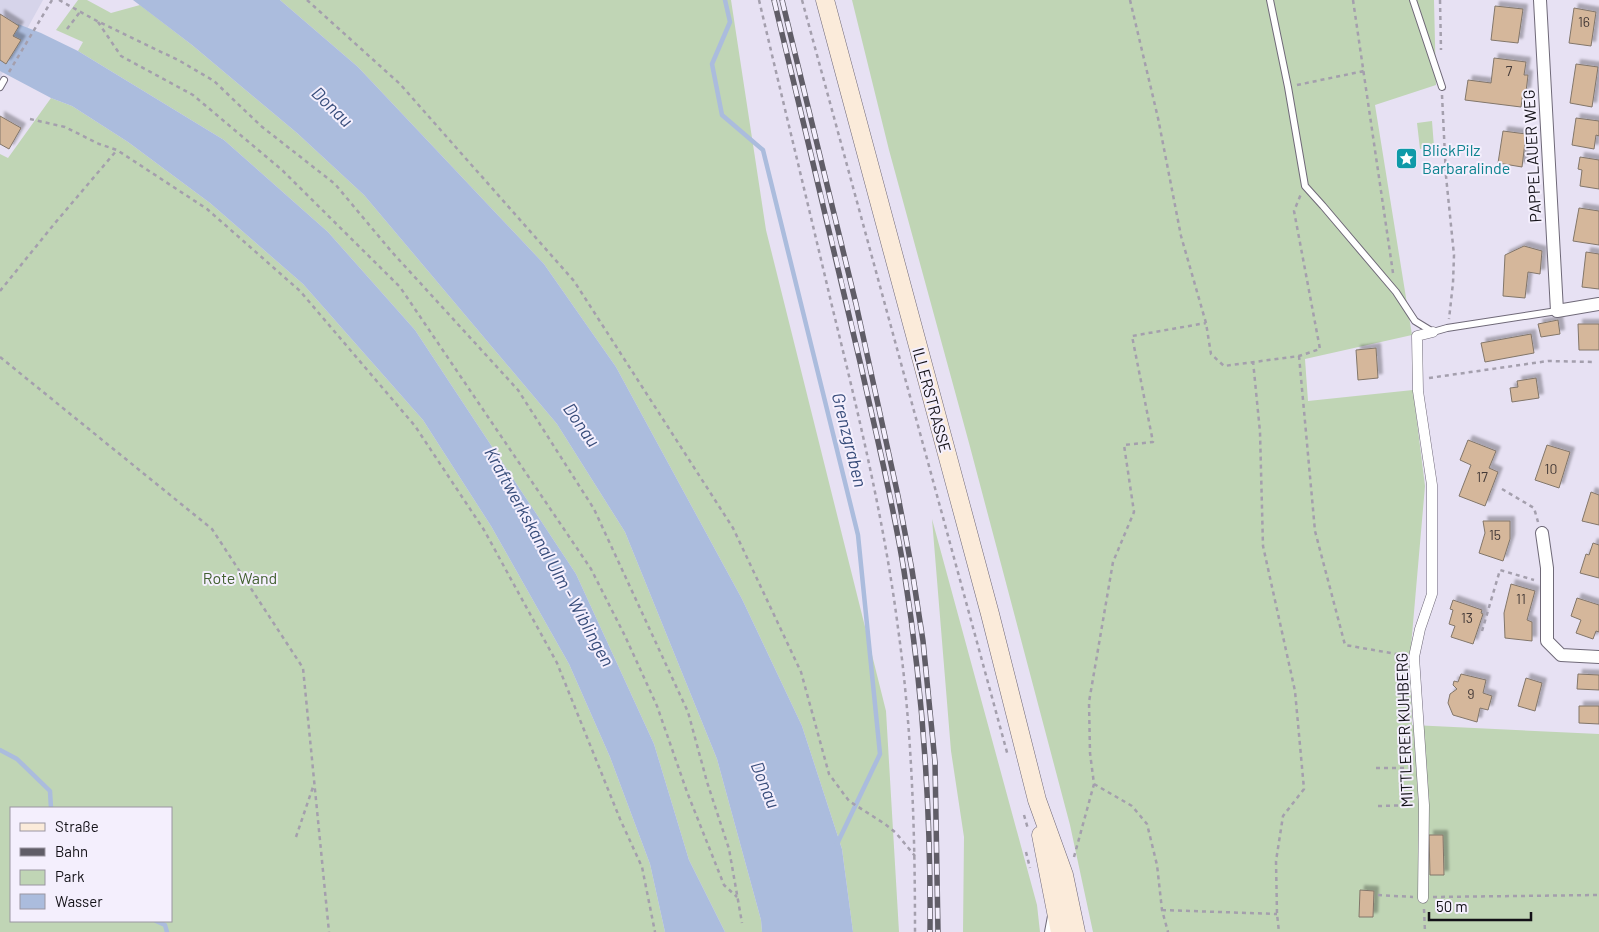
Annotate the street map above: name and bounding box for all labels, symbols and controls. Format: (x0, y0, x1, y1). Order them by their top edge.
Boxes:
house number: 16 (1578, 13, 1590, 30)
house number: 7 (1506, 62, 1513, 79)
water label: Donau (308, 81, 358, 131)
street label: PAPPELAUER WEG (1519, 89, 1544, 223)
place label: BlickPilz Barbaralinde (1422, 140, 1510, 177)
place icon: BlickPilz Barbaralinde (1394, 147, 1418, 171)
street label: ILLERSTRASSE (909, 345, 956, 454)
water label: Grenzgraben (828, 390, 872, 489)
water label: Donau (559, 398, 605, 451)
water label: Kraftwerkskanal Ulm - Wiblingen (480, 443, 619, 670)
house number: 10 (1545, 460, 1557, 477)
house number: 17 (1476, 468, 1488, 485)
house number: 15 (1489, 526, 1501, 543)
park label: Rote Wand (203, 568, 277, 587)
house number: 11 (1516, 590, 1526, 607)
house number: 13 (1461, 609, 1473, 626)
street label: MITTLERER KUHBERG (1391, 652, 1416, 808)
house number: 9 (1467, 685, 1475, 702)
water label: Donau (747, 758, 785, 811)
legend (10, 807, 172, 922)
text: Straße (55, 817, 99, 835)
text: Bahn (55, 842, 88, 860)
text: Park (55, 867, 85, 885)
scale bar (1429, 890, 1532, 922)
text: Wasser (55, 892, 103, 910)
text: 50 m (1436, 897, 1468, 915)

